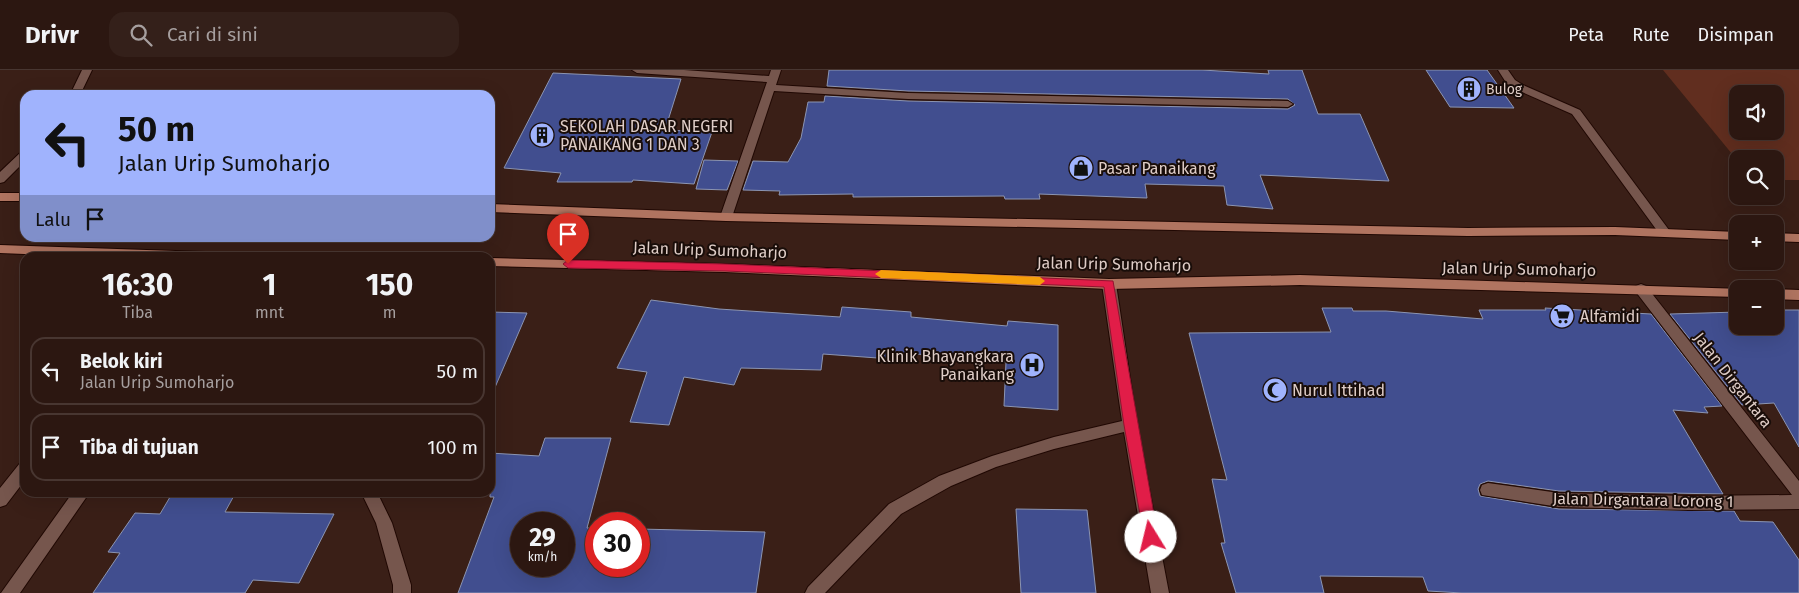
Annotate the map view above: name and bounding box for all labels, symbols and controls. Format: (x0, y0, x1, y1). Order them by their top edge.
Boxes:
search box (109, 12, 459, 57)
text: Drivr (25, 21, 79, 49)
icon: search (127, 21, 155, 49)
text: Cari di sini (167, 23, 258, 46)
text: Peta (1568, 24, 1604, 46)
text: Rute (1632, 24, 1670, 46)
text: Disimpan (1698, 24, 1774, 46)
building icon: Bulog (1456, 76, 1482, 102)
place label: Bulog (1486, 81, 1523, 98)
map controls (1729, 85, 1784, 335)
button: sound (1729, 85, 1784, 140)
text: 50 m (118, 108, 195, 150)
icon: left (35, 110, 100, 175)
place label: SEKOLAH DASAR NEGERI PANAIKANG 1 DAN 3 (560, 117, 733, 154)
building icon: SEKOLAH DASAR NEGERI PANAIKANG 1 DAN 3 (529, 122, 555, 148)
text: Jalan Urip Sumoharjo (118, 150, 330, 177)
button: search (1729, 150, 1784, 205)
shop icon: Pasar Panaikang (1068, 155, 1094, 181)
place label: Pasar Panaikang (1098, 159, 1216, 178)
icon: arrive (81, 205, 109, 233)
text: Lalu (35, 208, 71, 231)
pin (547, 213, 589, 264)
button: + (1729, 215, 1784, 270)
icon: arrive (554, 220, 582, 248)
street label: Jalan Urip Sumoharjo (633, 238, 787, 262)
street label: Jalan Urip Sumoharjo (1037, 253, 1191, 275)
street label: Jalan Urip Sumoharjo (1442, 258, 1596, 280)
text: 16:30 (102, 267, 173, 303)
text: 1 (263, 267, 277, 303)
text: 150 (366, 267, 413, 303)
button: − (1729, 280, 1784, 335)
text: Tiba (122, 303, 153, 322)
text: mnt (255, 303, 284, 322)
text: m (383, 303, 396, 322)
supermarket icon: Alfamidi (1549, 303, 1575, 329)
place label: Alfamidi (1580, 307, 1640, 326)
street label: Jalan Dirgantara (1690, 328, 1776, 432)
place label: Klinik Bhayangkara Panaikang (876, 347, 1015, 384)
text: Belok kiri (80, 350, 163, 373)
hospital icon: Klinik Bhayangkara Panaikang (1019, 352, 1045, 378)
icon: left (37, 357, 65, 385)
text: 50 m (437, 360, 478, 383)
text: Jalan Urip Sumoharjo (80, 373, 234, 392)
mosque icon: Nurul Ittihad (1262, 377, 1288, 403)
place label: Nurul Ittihad (1292, 381, 1385, 400)
icon: arrive (37, 433, 65, 461)
text: Tiba di tujuan (80, 436, 199, 459)
text: 100 m (427, 436, 478, 459)
street label: Jalan Dirgantara Lorong 1 (1552, 489, 1734, 511)
position arrow (1124, 510, 1176, 562)
speed limit sign: 30 (585, 512, 650, 577)
text: 29 (529, 523, 556, 553)
text: km/h (528, 550, 557, 564)

